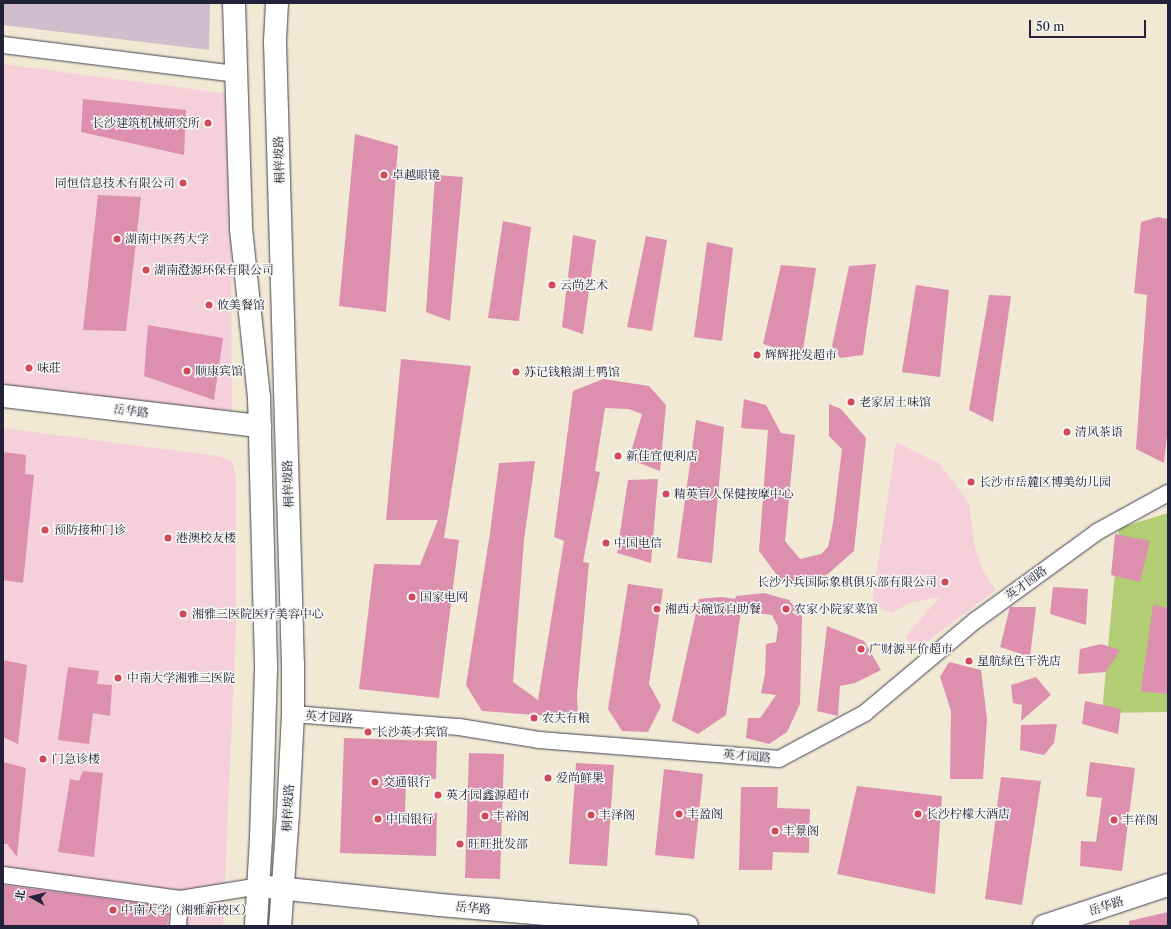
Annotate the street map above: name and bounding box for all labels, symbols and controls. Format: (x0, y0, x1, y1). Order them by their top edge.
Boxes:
scale bar (1031, 12, 1148, 38)
text: 50 m (1036, 19, 1065, 34)
place label: 长沙建筑机械研究所 (92, 116, 200, 130)
marker: 长沙建筑机械研究所 (203, 118, 213, 128)
street label: 桐梓坡路 (271, 136, 287, 184)
place label: 卓越眼镜 (392, 168, 440, 182)
marker: 卓越眼镜 (379, 170, 389, 180)
place label: 同恒信息技术有限公司 (55, 176, 175, 190)
marker: 同恒信息技术有限公司 (178, 178, 188, 188)
place label: 湖南中医药大学 (125, 232, 209, 246)
marker: 湖南中医药大学 (112, 234, 122, 244)
place label: 湖南澄源环保有限公司 (154, 263, 274, 277)
marker: 湖南澄源环保有限公司 (141, 265, 151, 275)
place label: 云尚艺术 (560, 278, 608, 292)
marker: 云尚艺术 (547, 280, 557, 290)
place label: 攸美餐馆 (217, 298, 265, 312)
marker: 攸美餐馆 (204, 300, 214, 310)
place label: 辉辉批发超市 (765, 348, 837, 362)
marker: 辉辉批发超市 (752, 350, 762, 360)
place label: 味莊 (37, 361, 61, 375)
marker: 味莊 (24, 363, 34, 373)
place label: 顺康宾馆 (195, 364, 243, 378)
place label: 苏记钱粮湖土鸭馆 (524, 365, 620, 379)
marker: 顺康宾馆 (182, 366, 192, 376)
marker: 苏记钱粮湖土鸭馆 (511, 367, 521, 377)
place label: 老家居土味馆 (859, 395, 931, 409)
marker: 老家居土味馆 (846, 397, 856, 407)
street label: 岳华路 (112, 402, 150, 420)
place label: 清风茶语 (1075, 425, 1123, 439)
marker: 清风茶语 (1062, 427, 1072, 437)
place label: 新佳宜便利店 (626, 449, 698, 463)
marker: 新佳宜便利店 (613, 451, 623, 461)
street label: 桐梓坡路 (280, 460, 296, 508)
place label: 长沙市岳麓区博美幼儿园 (979, 475, 1111, 489)
marker: 长沙市岳麓区博美幼儿园 (966, 477, 976, 487)
place label: 精英盲人保健按摩中心 (674, 487, 794, 501)
marker: 精英盲人保健按摩中心 (661, 489, 671, 499)
place label: 预防接种门诊 (54, 523, 126, 537)
marker: 预防接种门诊 (39, 524, 51, 536)
place label: 港澳校友楼 (176, 531, 236, 545)
marker: 港澳校友楼 (163, 533, 173, 543)
place label: 中国电信 (614, 536, 662, 550)
marker: 中国电信 (601, 538, 611, 548)
street label: 英才园路 (1002, 563, 1050, 603)
place label: 长沙小兵国际象棋俱乐部有限公司 (757, 575, 937, 589)
marker: 长沙小兵国际象棋俱乐部有限公司 (940, 577, 950, 587)
place label: 国家电网 (420, 590, 468, 604)
marker: 国家电网 (407, 592, 417, 602)
place label: 湘西大碗饭自助餐 (665, 602, 761, 616)
place label: 农家小院家菜馆 (794, 602, 878, 616)
marker: 湘西大碗饭自助餐 (652, 604, 662, 614)
marker: 农家小院家菜馆 (781, 604, 791, 614)
place label: 湘雅三医院医疗美容中心 (192, 607, 324, 621)
marker: 湘雅三医院医疗美容中心 (177, 608, 189, 620)
place label: 广财源平价超市 (869, 642, 953, 656)
marker: 广财源平价超市 (856, 644, 866, 654)
place label: 星航绿色干洗店 (977, 654, 1061, 668)
marker: 星航绿色干洗店 (964, 656, 974, 666)
place label: 中南大学湘雅三医院 (127, 671, 235, 685)
marker: 中南大学湘雅三医院 (112, 672, 124, 684)
street label: 英才园路 (305, 708, 353, 726)
place label: 农夫有粮 (542, 711, 590, 725)
marker: 农夫有粮 (529, 713, 539, 723)
place label: 长沙英才宾馆 (376, 725, 448, 739)
marker: 长沙英才宾馆 (363, 727, 373, 737)
street label: 英才园路 (722, 747, 772, 765)
place label: 门急诊楼 (52, 752, 100, 766)
marker: 门急诊楼 (37, 753, 49, 765)
place label: 爱尚鲜果 (556, 771, 604, 785)
marker: 爱尚鲜果 (543, 773, 553, 783)
place label: 交通银行 (383, 775, 431, 789)
marker: 交通银行 (370, 777, 380, 787)
street label: 桐梓坡路 (280, 784, 296, 832)
place label: 英才园鑫源超市 (446, 788, 530, 802)
marker: 英才园鑫源超市 (433, 790, 443, 800)
place label: 丰盈阁 (687, 807, 723, 821)
place label: 长沙柠檬大酒店 (926, 807, 1010, 821)
place label: 丰泽阁 (599, 808, 635, 822)
place label: 丰裕阁 (493, 809, 529, 823)
marker: 丰盈阁 (674, 809, 684, 819)
marker: 长沙柠檬大酒店 (913, 809, 923, 819)
marker: 丰泽阁 (586, 810, 596, 820)
marker: 丰裕阁 (480, 811, 490, 821)
place label: 中国银行 (386, 812, 434, 826)
place label: 丰祥阁 (1122, 813, 1158, 827)
marker: 中国银行 (373, 814, 383, 824)
marker: 丰祥阁 (1109, 815, 1119, 825)
place label: 丰景阁 (783, 824, 819, 838)
marker: 丰景阁 (770, 826, 780, 836)
place label: 旺旺批发部 (468, 837, 528, 851)
marker: 旺旺批发部 (455, 839, 465, 849)
north arrow (12, 877, 52, 917)
text: 北 (12, 889, 28, 902)
street label: 岳华路 (1087, 894, 1125, 918)
street label: 岳华路 (454, 899, 492, 917)
place label: 中南大学（湘雅新校区） (121, 903, 253, 917)
marker: 中南大学（湘雅新校区） (108, 905, 118, 915)

